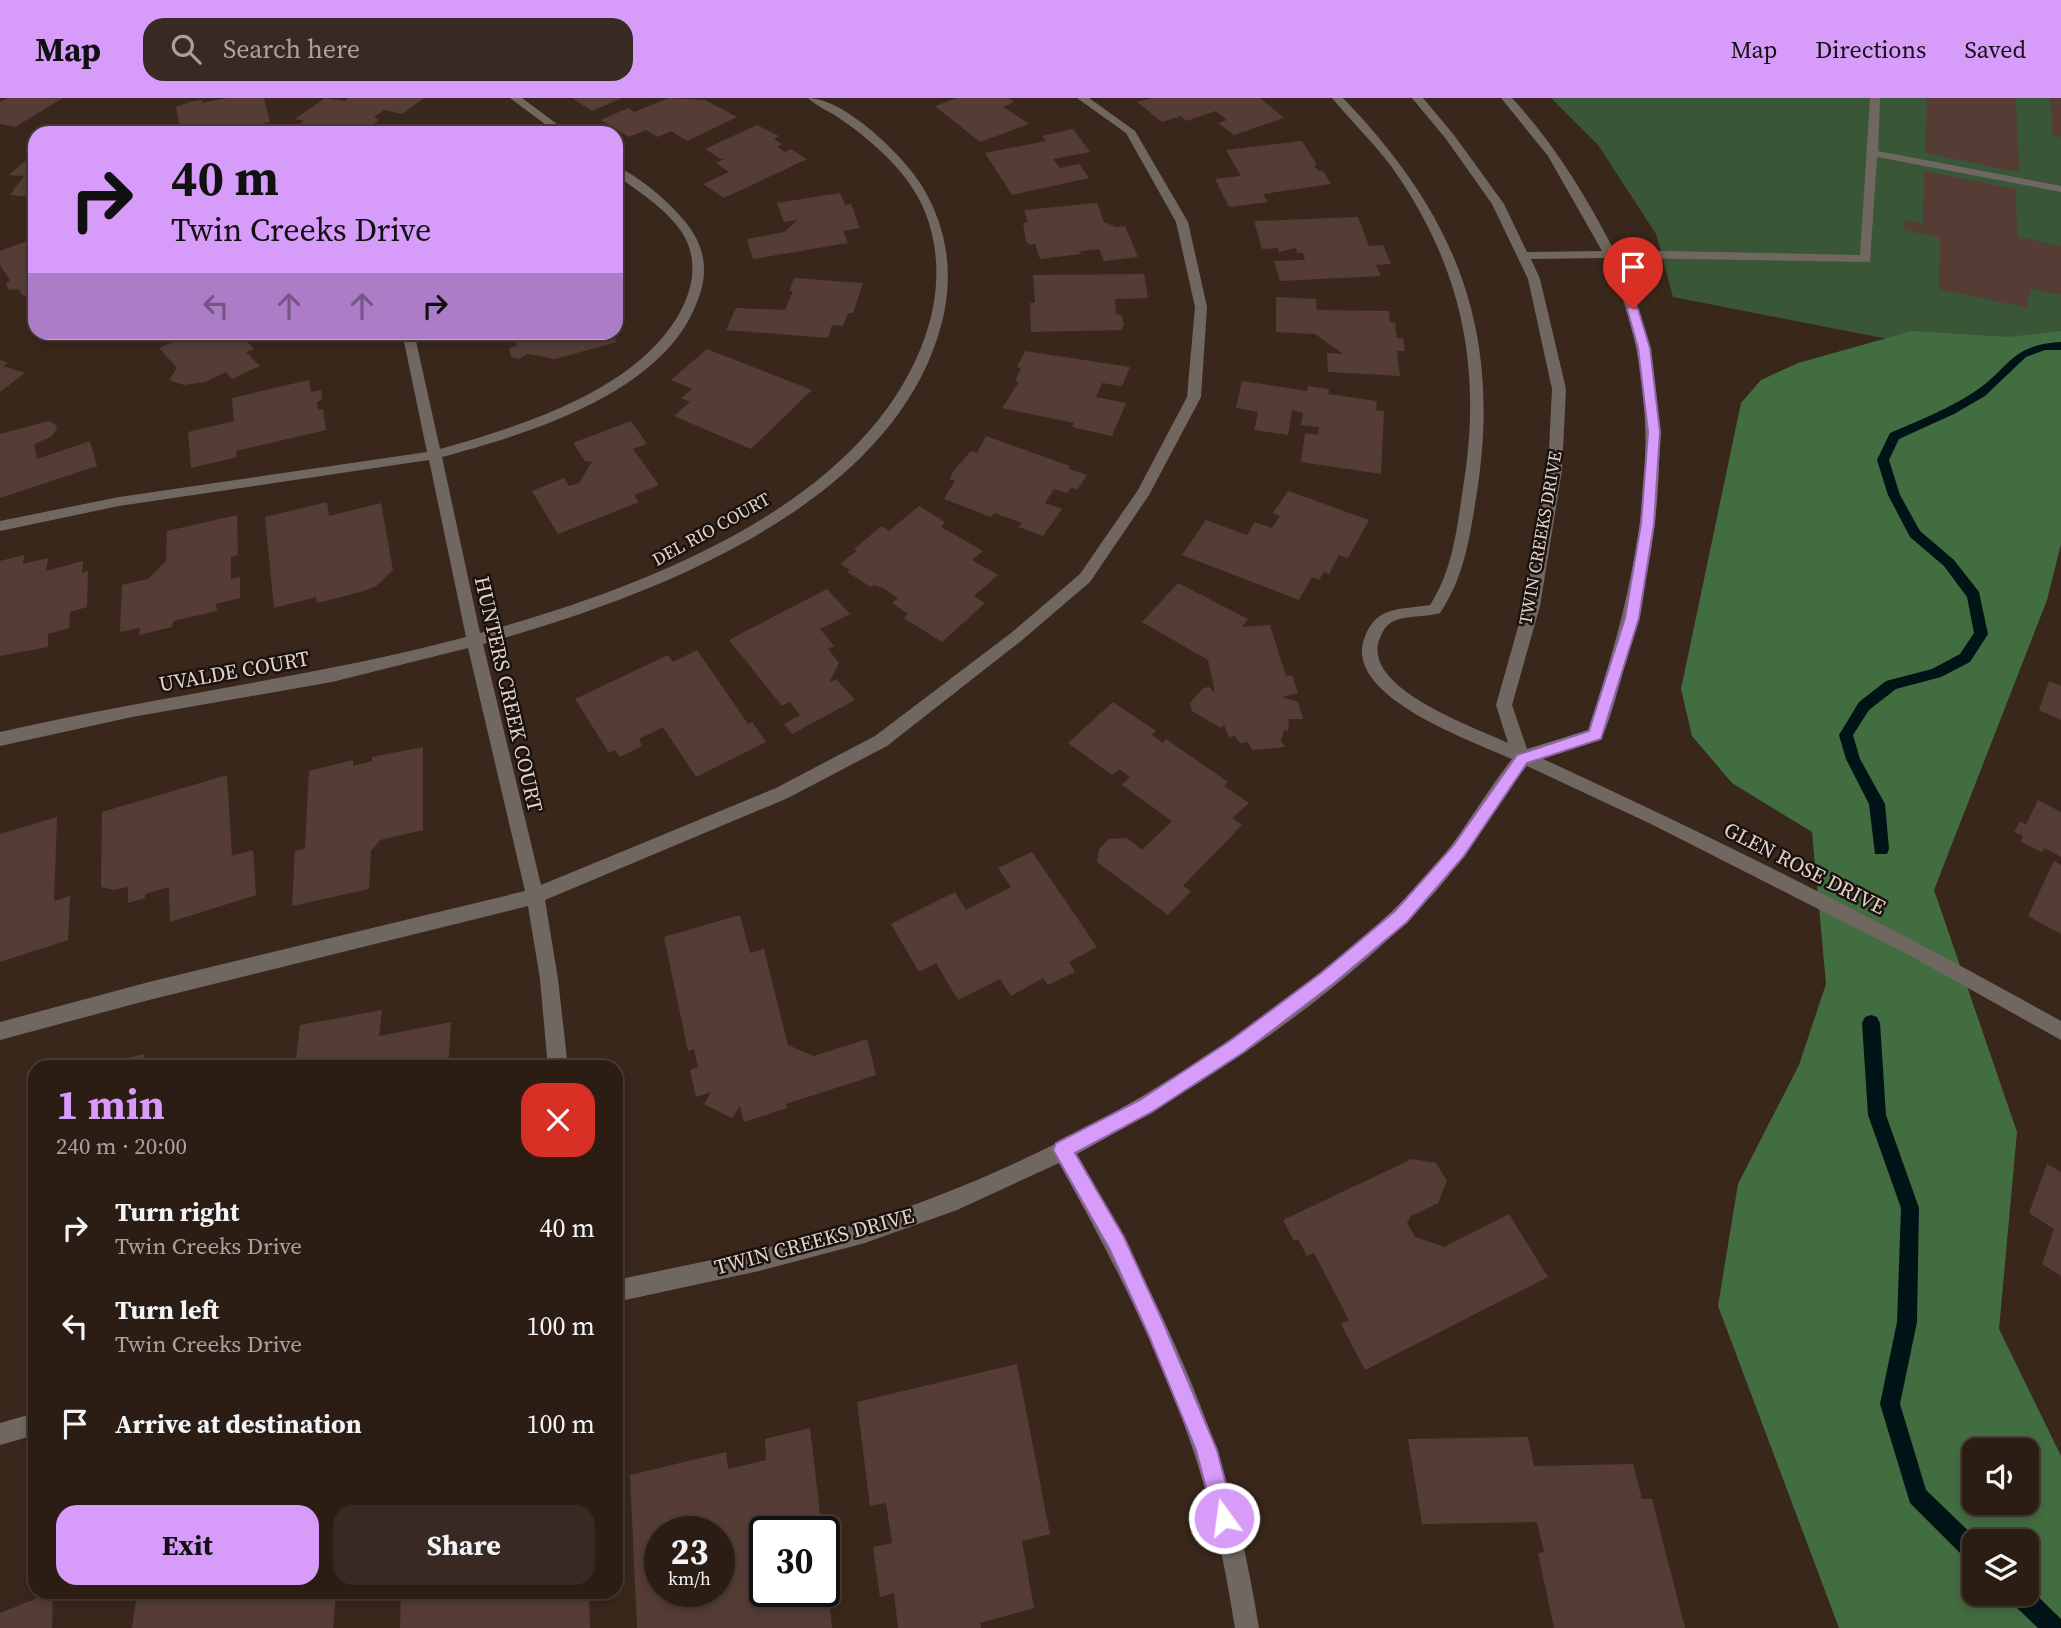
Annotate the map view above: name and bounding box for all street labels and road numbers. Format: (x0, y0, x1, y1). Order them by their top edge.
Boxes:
street label: TWIN CREEKS DRIVE (1512, 449, 1568, 627)
street label: DEL RIO COURT (647, 486, 775, 572)
street label: HUNTERS CREEK COURT (468, 573, 550, 815)
street label: UVALDE COURT (156, 643, 312, 699)
street label: GLEN ROSE DRIVE (1719, 815, 1891, 921)
street label: TWIN CREEKS DRIVE (711, 1200, 917, 1282)

